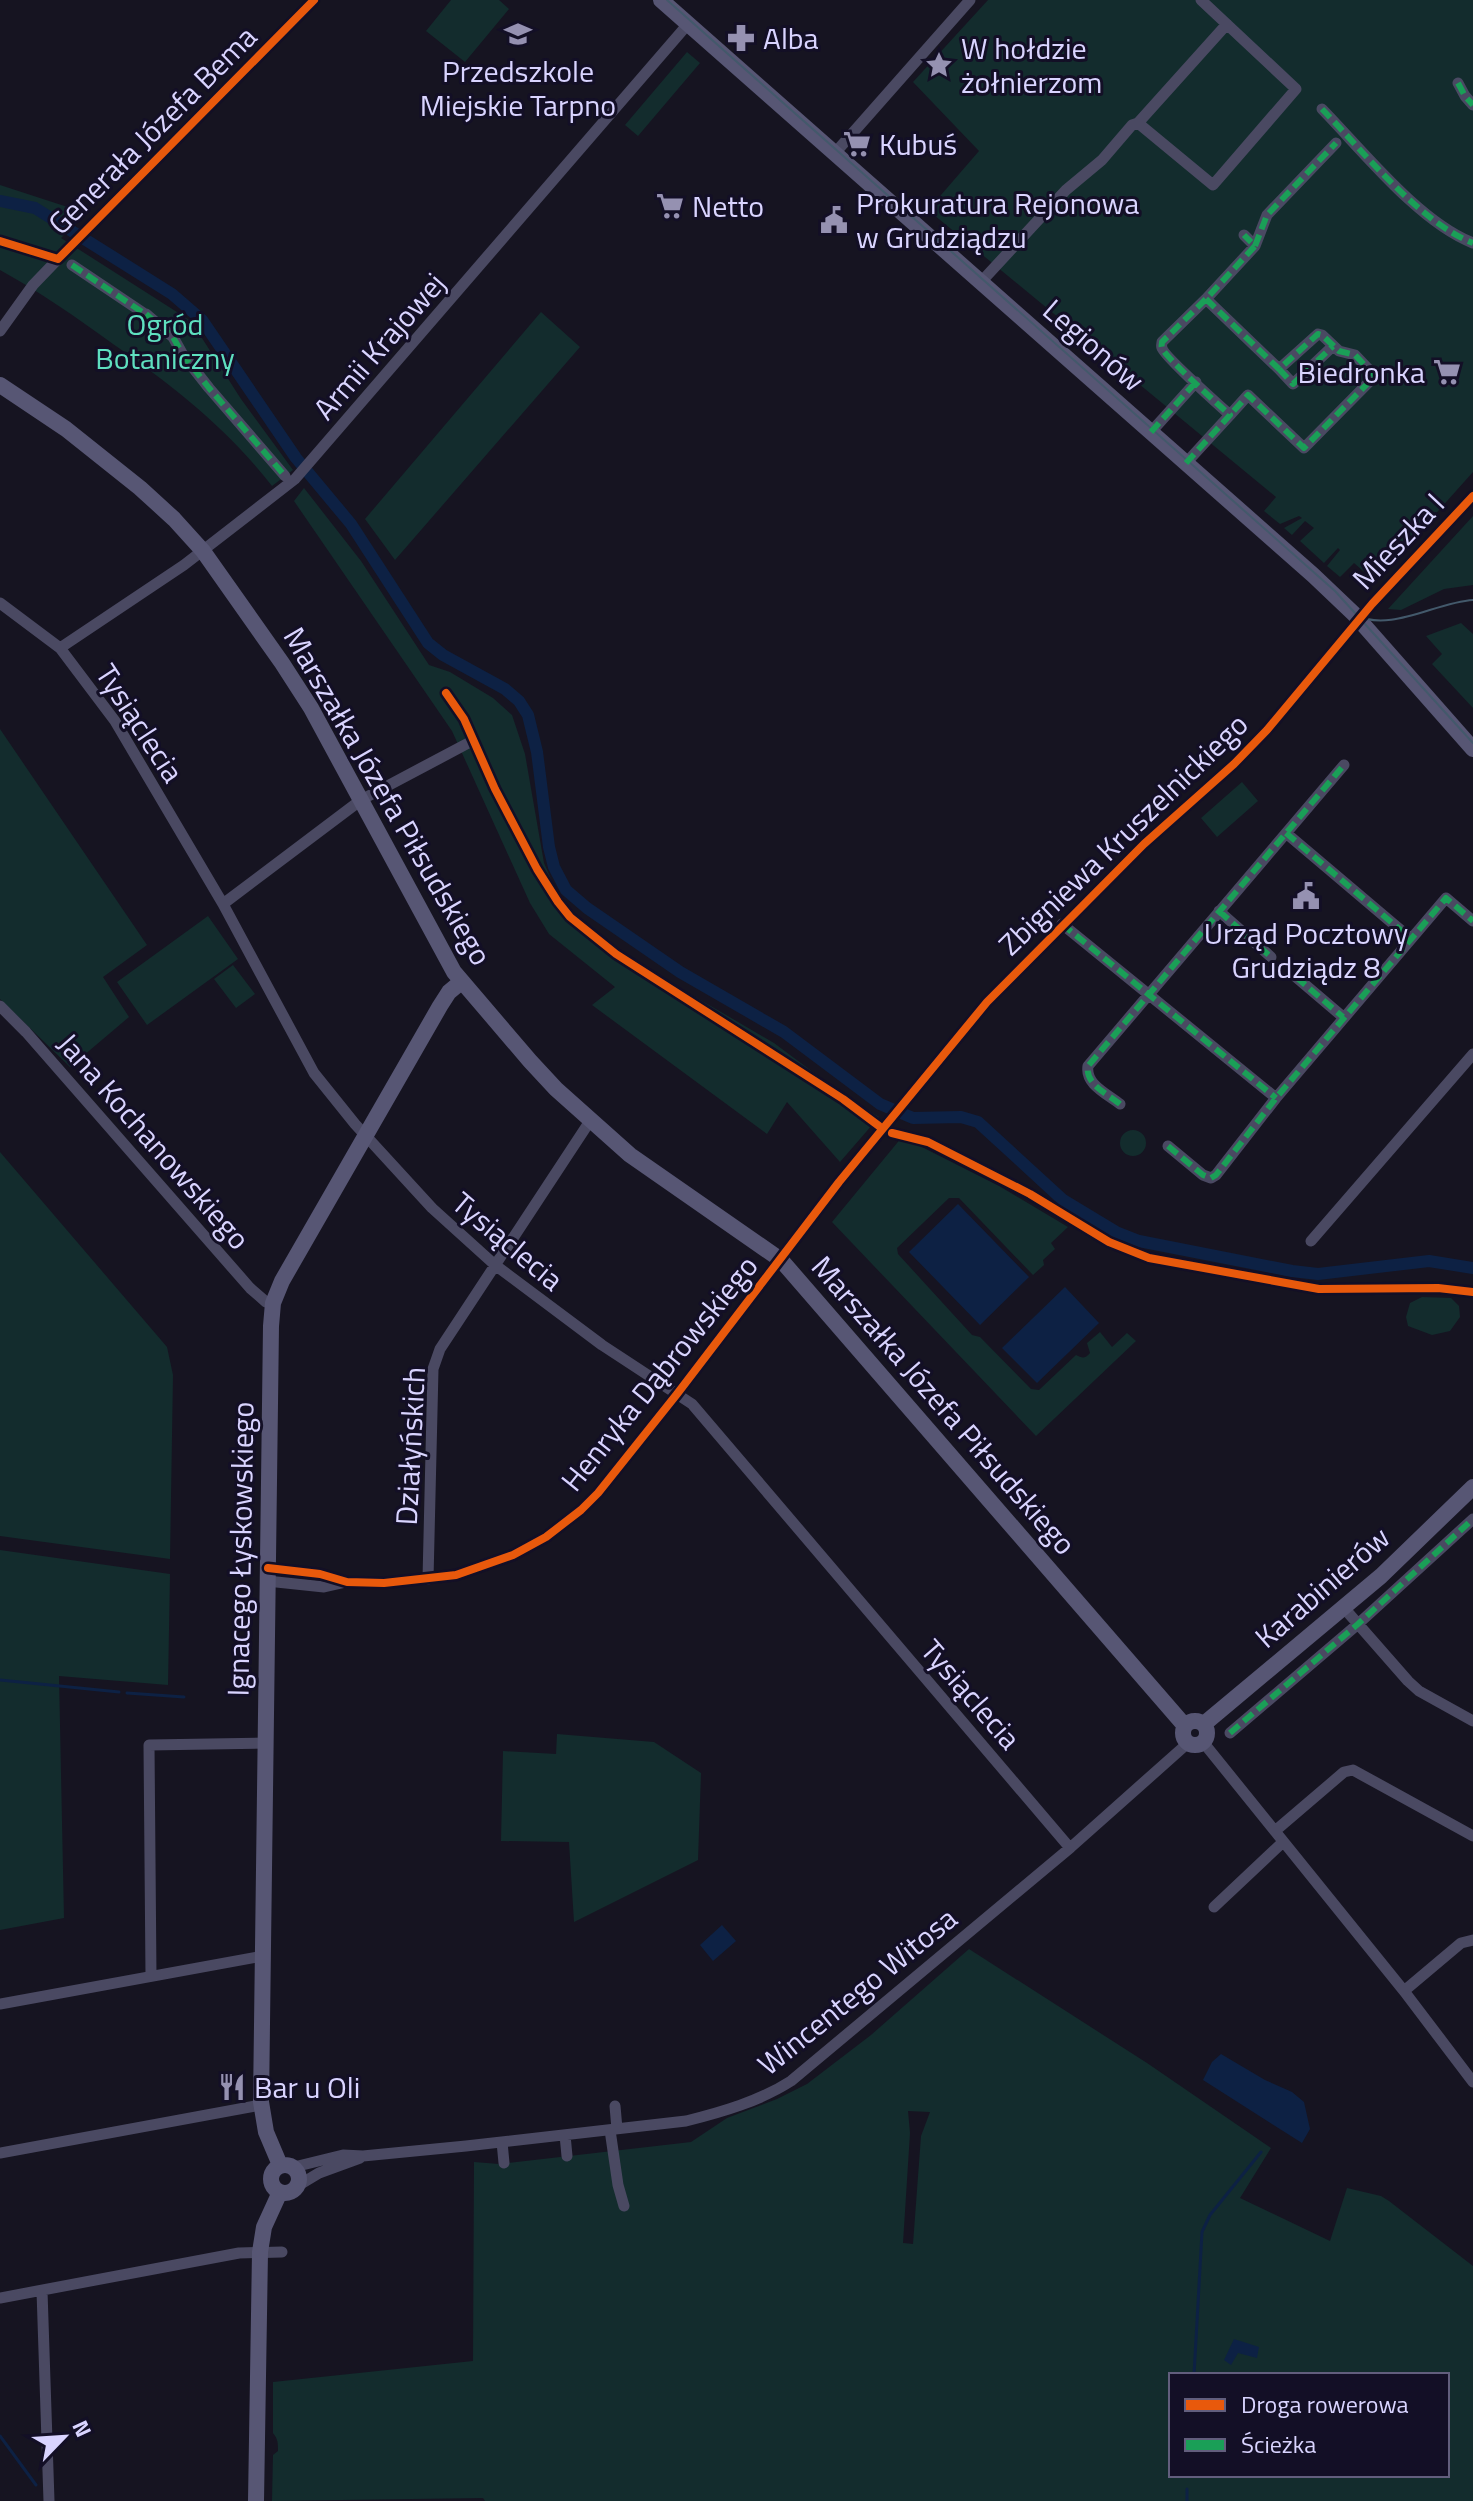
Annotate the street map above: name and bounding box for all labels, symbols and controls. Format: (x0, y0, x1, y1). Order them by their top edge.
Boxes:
street label: Generała Józefa Bema (37, 15, 267, 245)
place label: Alba (763, 15, 819, 61)
school or university icon: Przedszkole Miejskie Tarpno (503, 19, 533, 49)
pharmacy icon: Alba (726, 23, 756, 53)
place label: W hołdzie żołnierzom (961, 25, 1102, 105)
place label: Przedszkole Miejskie Tarpno (420, 48, 616, 128)
place icon: W hołdzie żołnierzom (924, 50, 954, 80)
place label: Kubuś (879, 121, 957, 167)
supermarket icon: Kubuś (842, 129, 872, 159)
place label: Prokuratura Rejonowa w Grudziądzu (856, 180, 1139, 260)
place label: Netto (692, 183, 764, 229)
supermarket icon: Netto (655, 191, 685, 221)
public building icon: Prokuratura Rejonowa w Grudziądzu (819, 205, 849, 235)
street label: Armii Krajowej (302, 262, 456, 430)
street label: Legionów (1033, 288, 1155, 402)
park label: Ogród Botaniczny (95, 301, 235, 381)
place label: Biedronka (1298, 349, 1425, 395)
supermarket icon: Biedronka (1432, 357, 1462, 387)
street label: Mieszka I (1341, 482, 1455, 600)
street label: Marszałka Józefa Piłsudskiego (272, 618, 504, 974)
street label: Tysiąclecia (84, 655, 196, 791)
street label: Zbigniewa Kruszelnickiego (988, 702, 1258, 966)
public building icon: Urząd Pocztowy Grudziądz 8 (1291, 881, 1321, 911)
place label: Urząd Pocztowy Grudziądz 8 (1204, 910, 1408, 990)
street label: Jana Kochanowskiego (47, 1023, 261, 1259)
street label: Tysiąclecia (442, 1181, 574, 1301)
street label: Henryka Dąbrowskiego (549, 1245, 769, 1501)
street label: Marszałka Józefa Piłsudskiego (801, 1245, 1087, 1565)
street label: Działyńskich (383, 1366, 437, 1526)
street label: Ignacego Łyskowskiego (214, 1401, 266, 1697)
street label: Karabinierów (1244, 1515, 1400, 1659)
street label: Tysiąclecia (910, 1629, 1032, 1759)
street label: Wincentego Witosa (747, 1896, 967, 2086)
place label: Bar u Oli (254, 2064, 360, 2110)
restaurant icon: Bar u Oli (217, 2072, 247, 2102)
legend (1169, 2373, 1449, 2477)
text: Droga rowerowa (1241, 2386, 1409, 2422)
north arrow (24, 2397, 104, 2477)
text: N (63, 2414, 101, 2443)
text: Ścieżka (1241, 2426, 1316, 2462)

